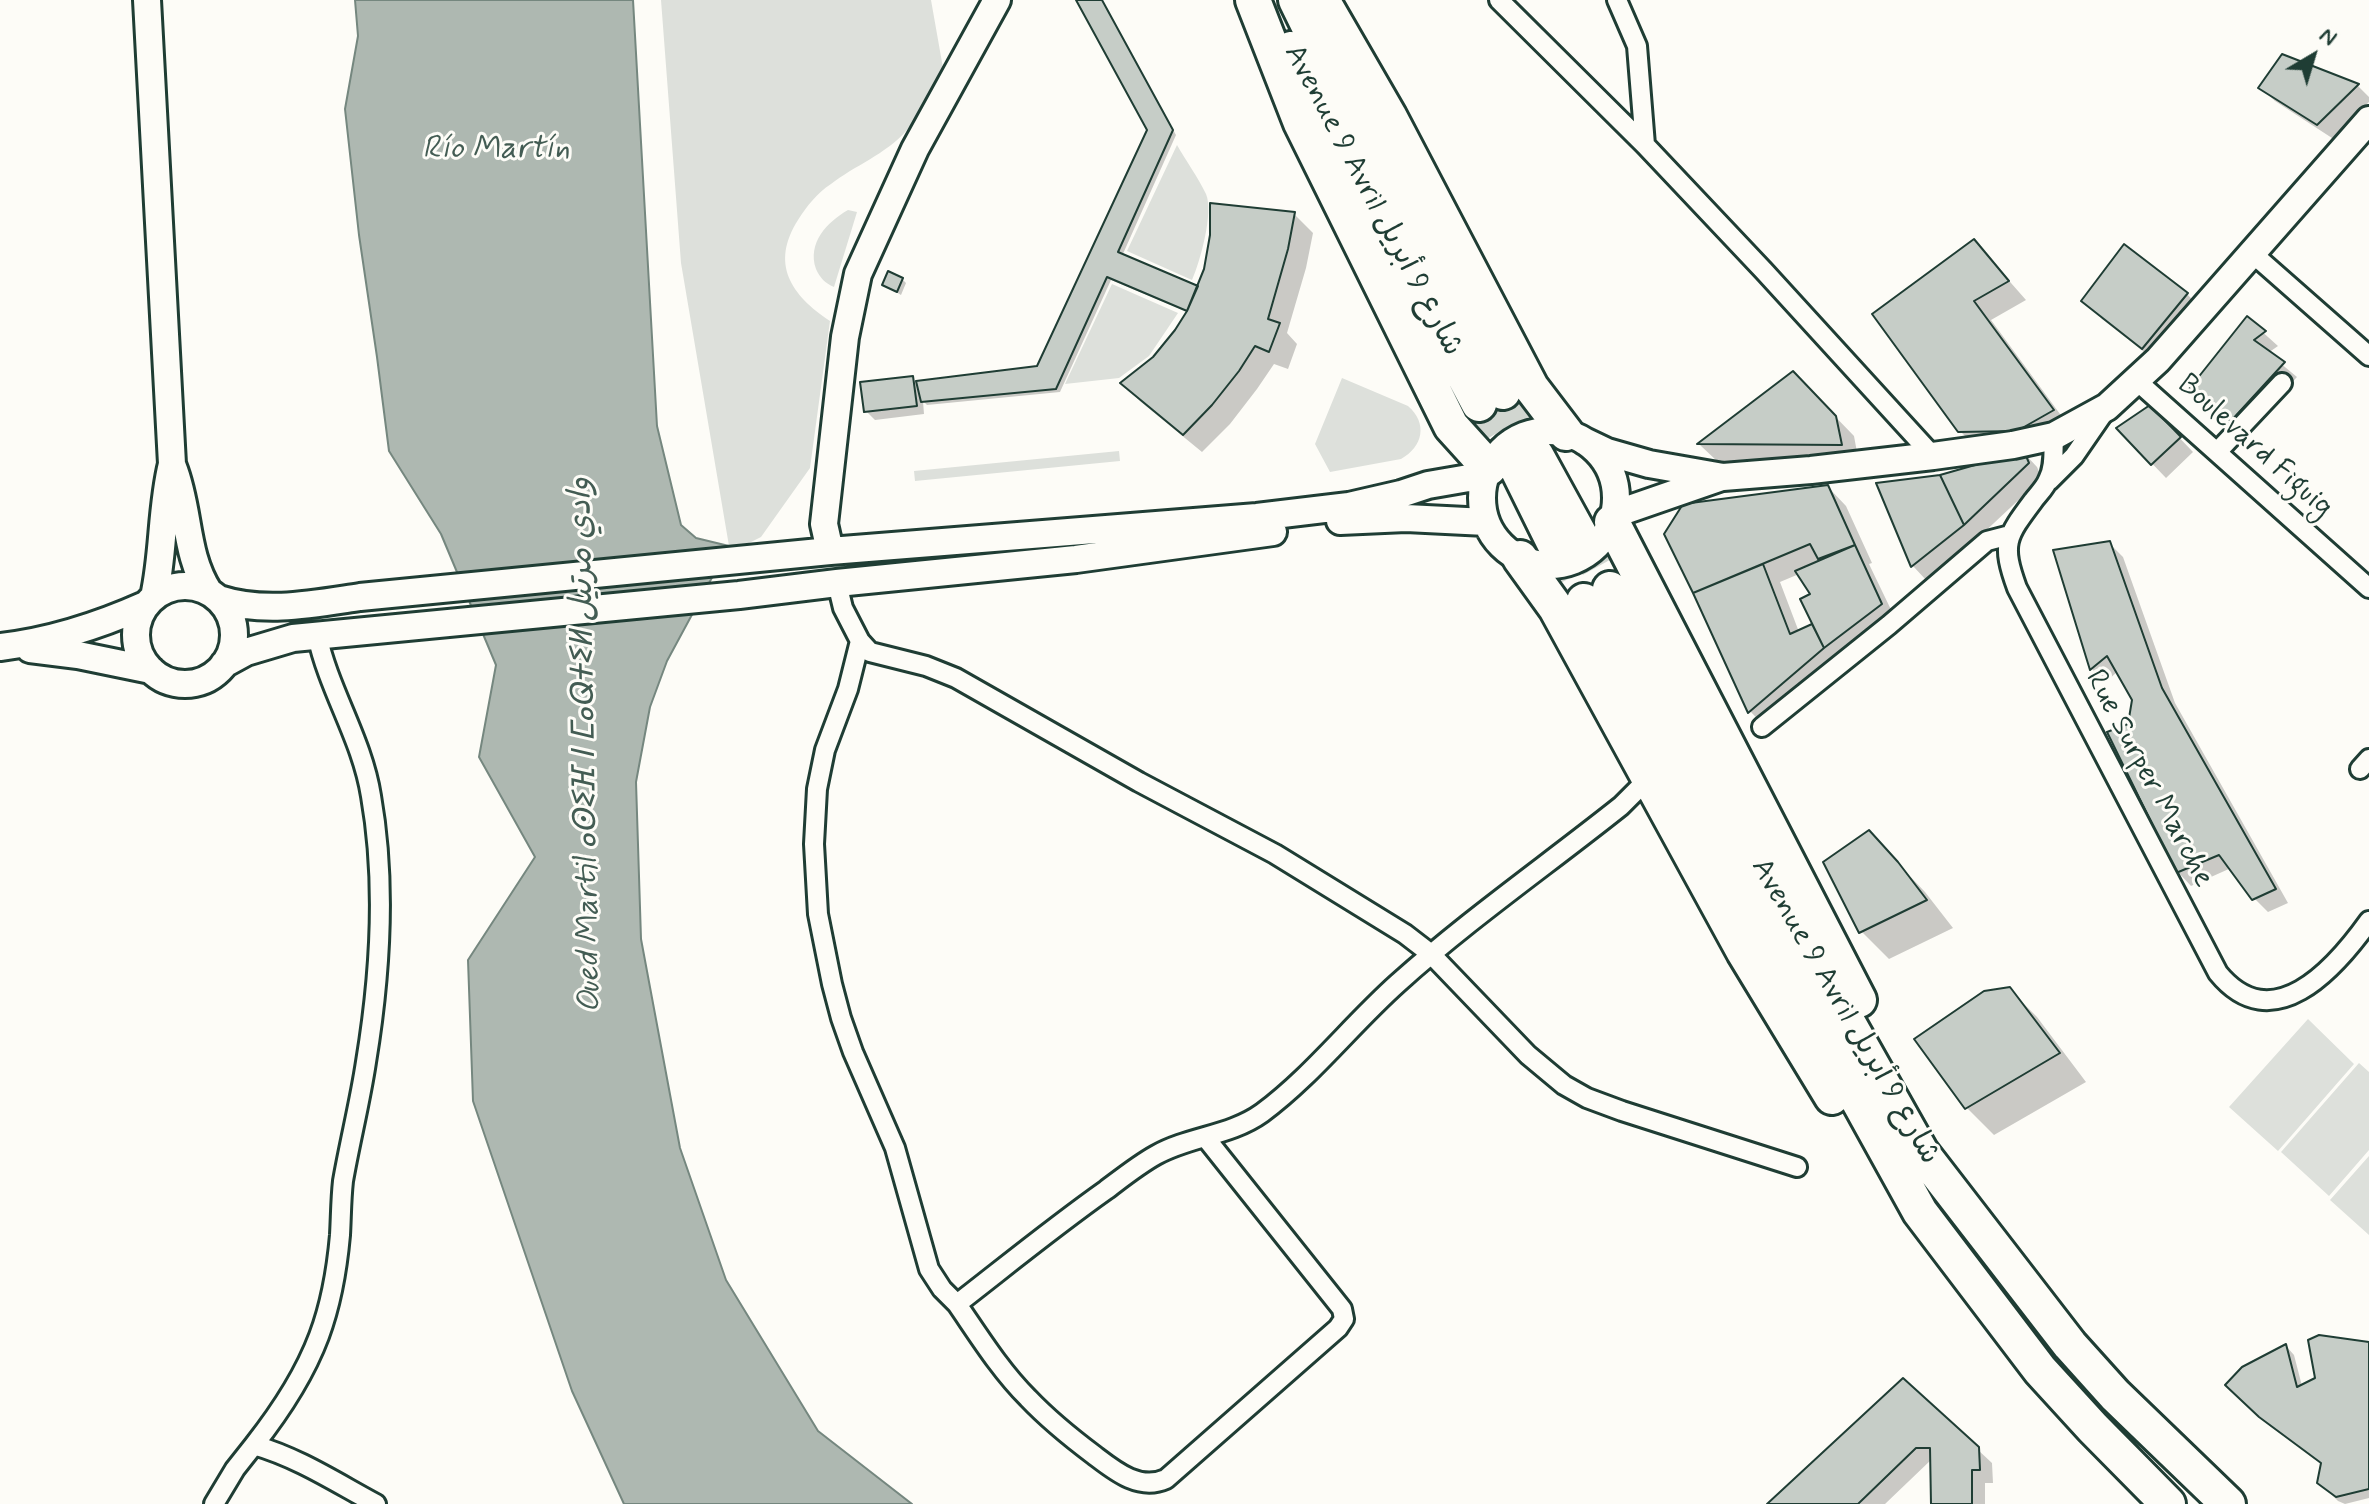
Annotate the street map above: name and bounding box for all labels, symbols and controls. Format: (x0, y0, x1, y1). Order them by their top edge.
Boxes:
north arrow (2273, 16, 2353, 96)
text: N (2313, 22, 2342, 53)
street label: Avenue 9 Avril شارع 9 أبريل (1275, 39, 1469, 363)
water label: Río Martín (422, 131, 570, 169)
street label: Boulevard Figuig (2169, 368, 2339, 526)
water label: Oued Martil ⴰⵙⵉⴼ ⵏ ⵎⴰⵕⵜⵉⵍ وادي مرتيل (563, 477, 611, 1013)
street label: Rue Surper Marche (2076, 664, 2220, 894)
street label: Avenue 9 Avril شارع 9 أبريل (1742, 853, 1946, 1171)

